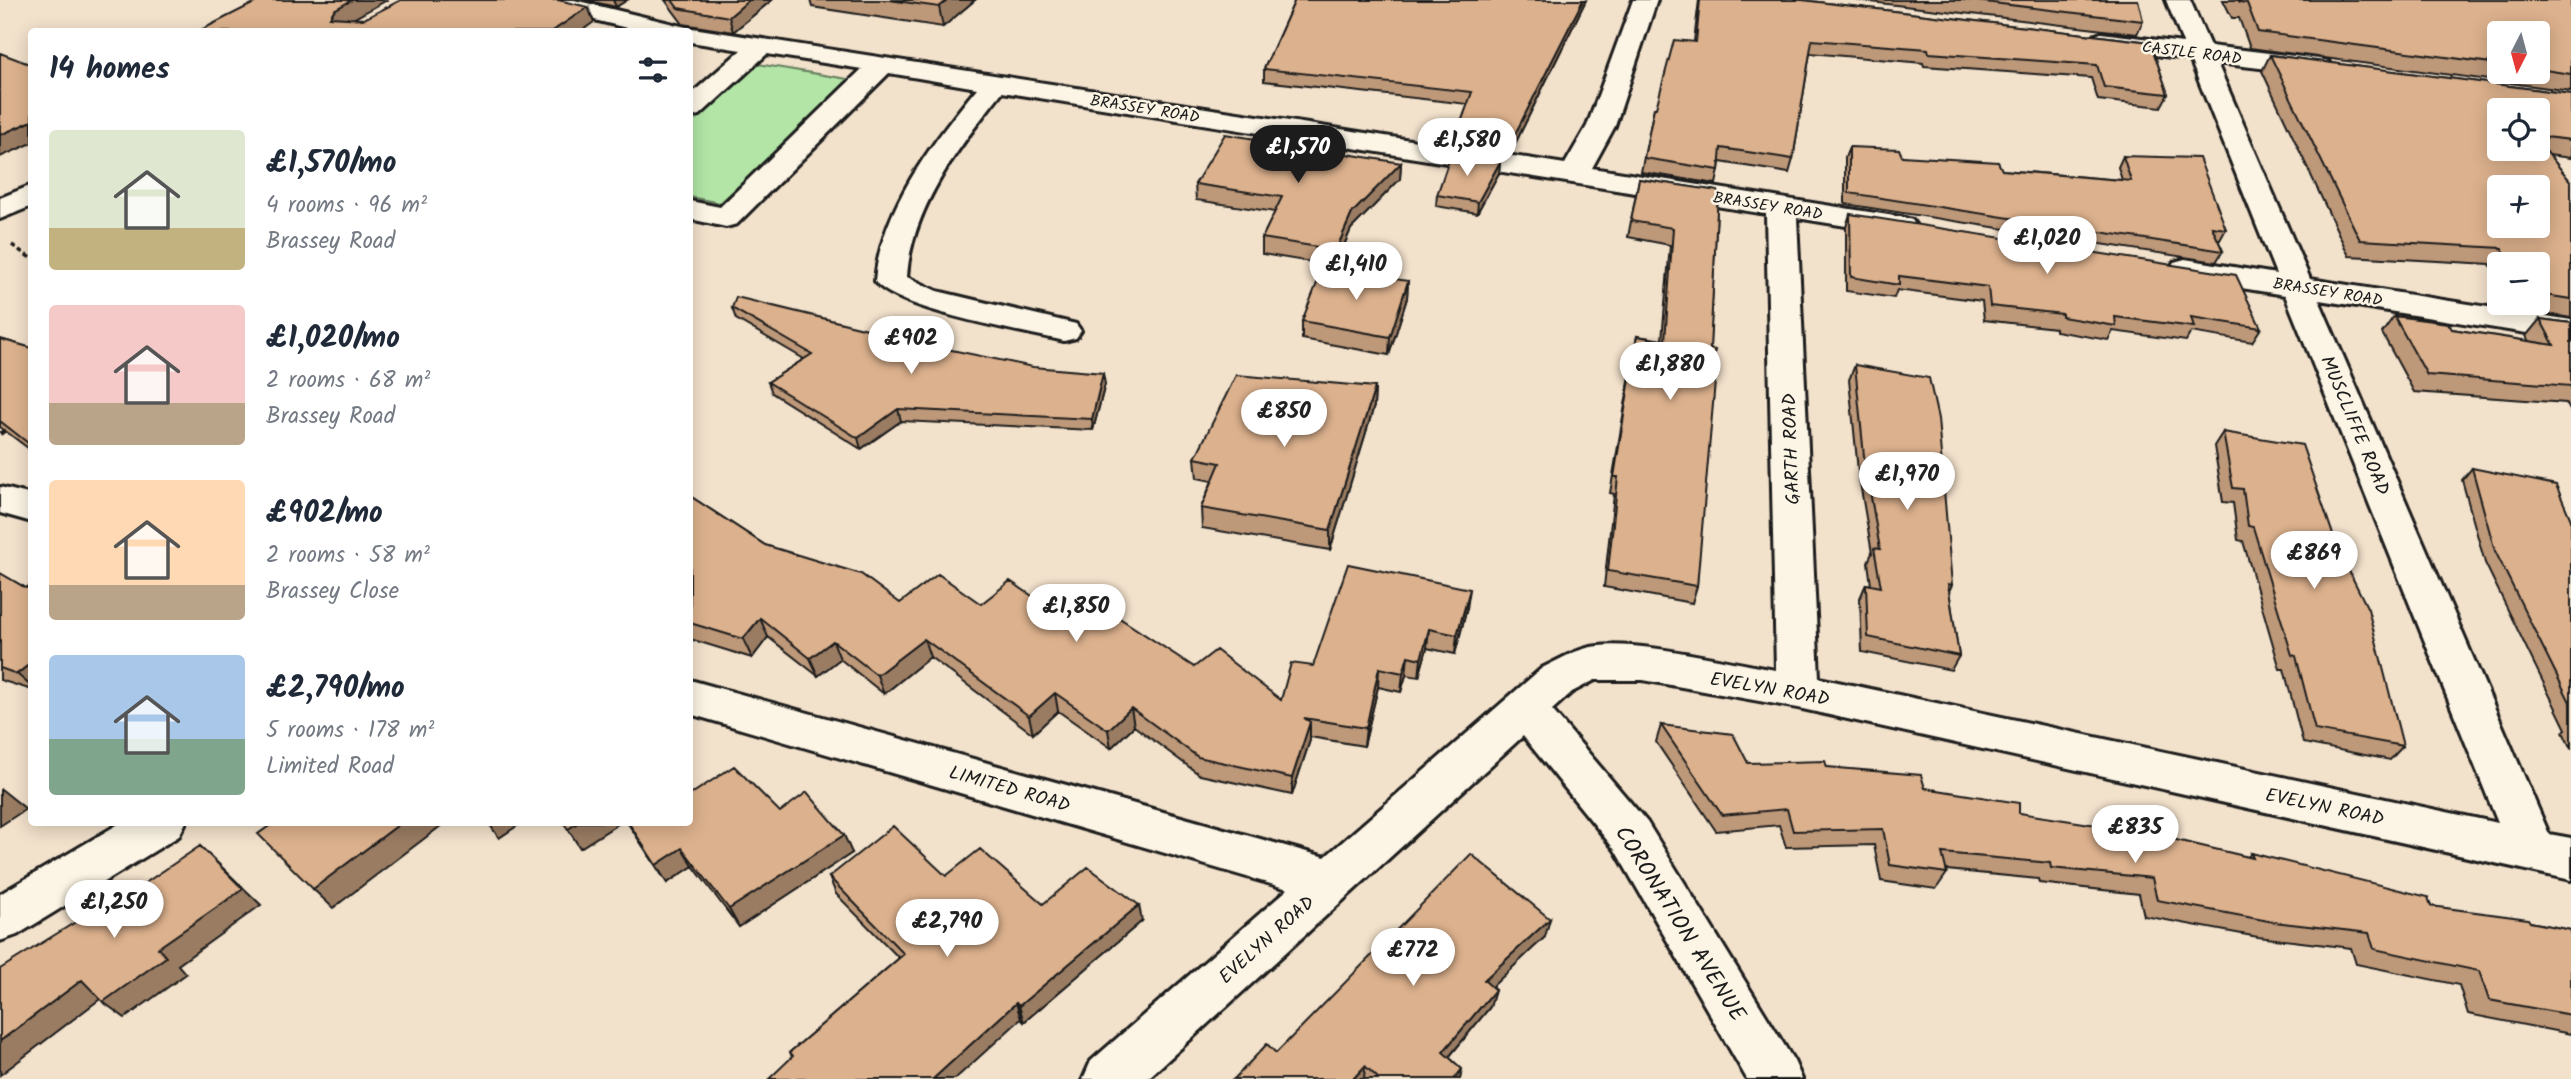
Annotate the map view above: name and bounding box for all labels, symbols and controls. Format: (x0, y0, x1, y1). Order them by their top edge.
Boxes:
north arrow (2487, 21, 2550, 84)
map controls (2487, 21, 2550, 315)
street label: CASTLE ROAD (2141, 35, 2243, 72)
text: 14 homes (49, 46, 170, 94)
icon: filters (634, 51, 672, 89)
street label: BRASSEY ROAD (1088, 88, 1201, 130)
button: locate (2487, 98, 2550, 161)
pin: £1,580 (1410, 118, 1524, 178)
text: £1,580 (1434, 123, 1500, 159)
pin: £1,570 (1241, 125, 1355, 185)
text: £1,570 (1266, 130, 1330, 166)
text: £1,570/mo (266, 140, 396, 188)
icon: home (105, 158, 189, 242)
button: + (2487, 175, 2550, 238)
street label: BRASSEY ROAD (1711, 185, 1824, 227)
text: 4 rooms · 96 m² (266, 188, 427, 224)
pin: £1,020 (1990, 216, 2104, 276)
text: £1,020 (2014, 221, 2080, 257)
text: Brassey Road (266, 224, 395, 260)
pin: £1,410 (1299, 243, 1413, 302)
text: £1,410 (1325, 247, 1387, 283)
button: − (2487, 252, 2550, 315)
street label: BRASSEY ROAD (2271, 271, 2384, 313)
text: £1,020/mo (266, 315, 400, 363)
pin: £902 (870, 316, 952, 376)
text: £902 (884, 321, 938, 357)
icon: home (105, 333, 189, 417)
pin: £1,880 (1613, 342, 1727, 402)
text: £1,880 (1636, 347, 1704, 383)
street label: MUSCLIFFE ROAD (2311, 351, 2397, 500)
text: 2 rooms · 68 m² (266, 363, 430, 399)
pin: £850 (1243, 390, 1325, 449)
street label: GARTH ROAD (1775, 393, 1809, 505)
text: £850 (1257, 394, 1311, 430)
text: Brassey Road (266, 399, 395, 435)
pin: £1,970 (1850, 452, 1964, 512)
text: £1,970 (1875, 457, 1939, 493)
text: £902/mo (266, 490, 383, 538)
icon: home (105, 508, 189, 592)
pin: £869 (2273, 532, 2355, 591)
text: £869 (2287, 536, 2341, 572)
text: 2 rooms · 58 m² (266, 538, 430, 574)
text: Brassey Close (266, 574, 399, 610)
pin: £1,850 (1019, 584, 1133, 644)
text: £1,850 (1043, 589, 1109, 625)
text: £2,790/mo (266, 665, 405, 713)
street label: EVELYN ROAD (1708, 665, 1832, 715)
icon: home (105, 683, 189, 767)
text: 5 rooms · 178 m² (266, 713, 434, 749)
text: Limited Road (266, 749, 394, 785)
street label: LIMITED ROAD (945, 758, 1074, 822)
street label: EVELYN ROAD (2262, 781, 2387, 835)
pin: £835 (2094, 806, 2176, 865)
text: £835 (2108, 810, 2162, 846)
street label: CORONATION AVENUE (1604, 819, 1755, 1030)
pin: £1,250 (57, 880, 171, 940)
text: £1,250 (81, 885, 147, 921)
street label: EVELYN ROAD (1212, 889, 1322, 992)
pin: £2,790 (890, 900, 1004, 959)
text: £2,790 (912, 904, 982, 940)
pin: £772 (1372, 928, 1454, 988)
text: £772 (1387, 933, 1439, 969)

